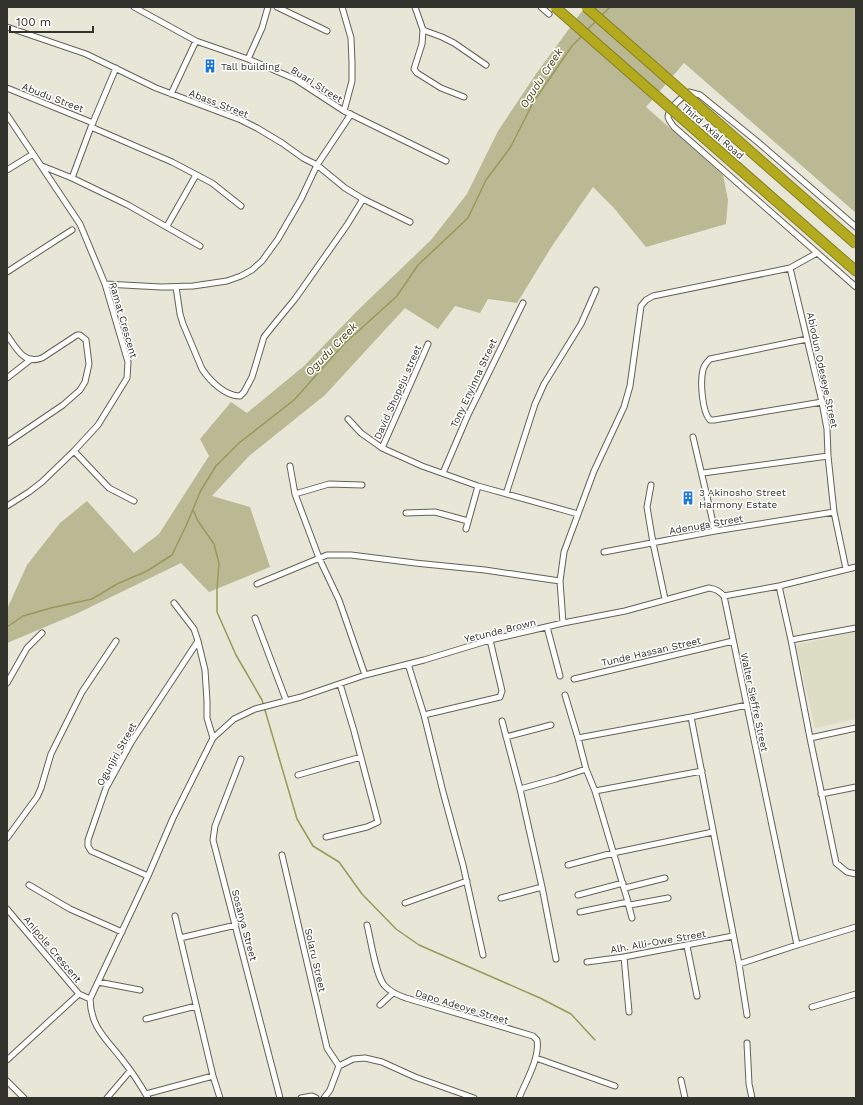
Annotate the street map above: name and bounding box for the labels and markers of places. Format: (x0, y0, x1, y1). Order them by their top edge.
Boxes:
building icon: Tall building (202, 58, 218, 74)
place label: Tall building (221, 61, 280, 72)
place label: 3 Akinosho Street Harmony Estate (699, 487, 787, 510)
building icon: 3 Akinosho Street Harmony Estate (680, 490, 696, 506)

